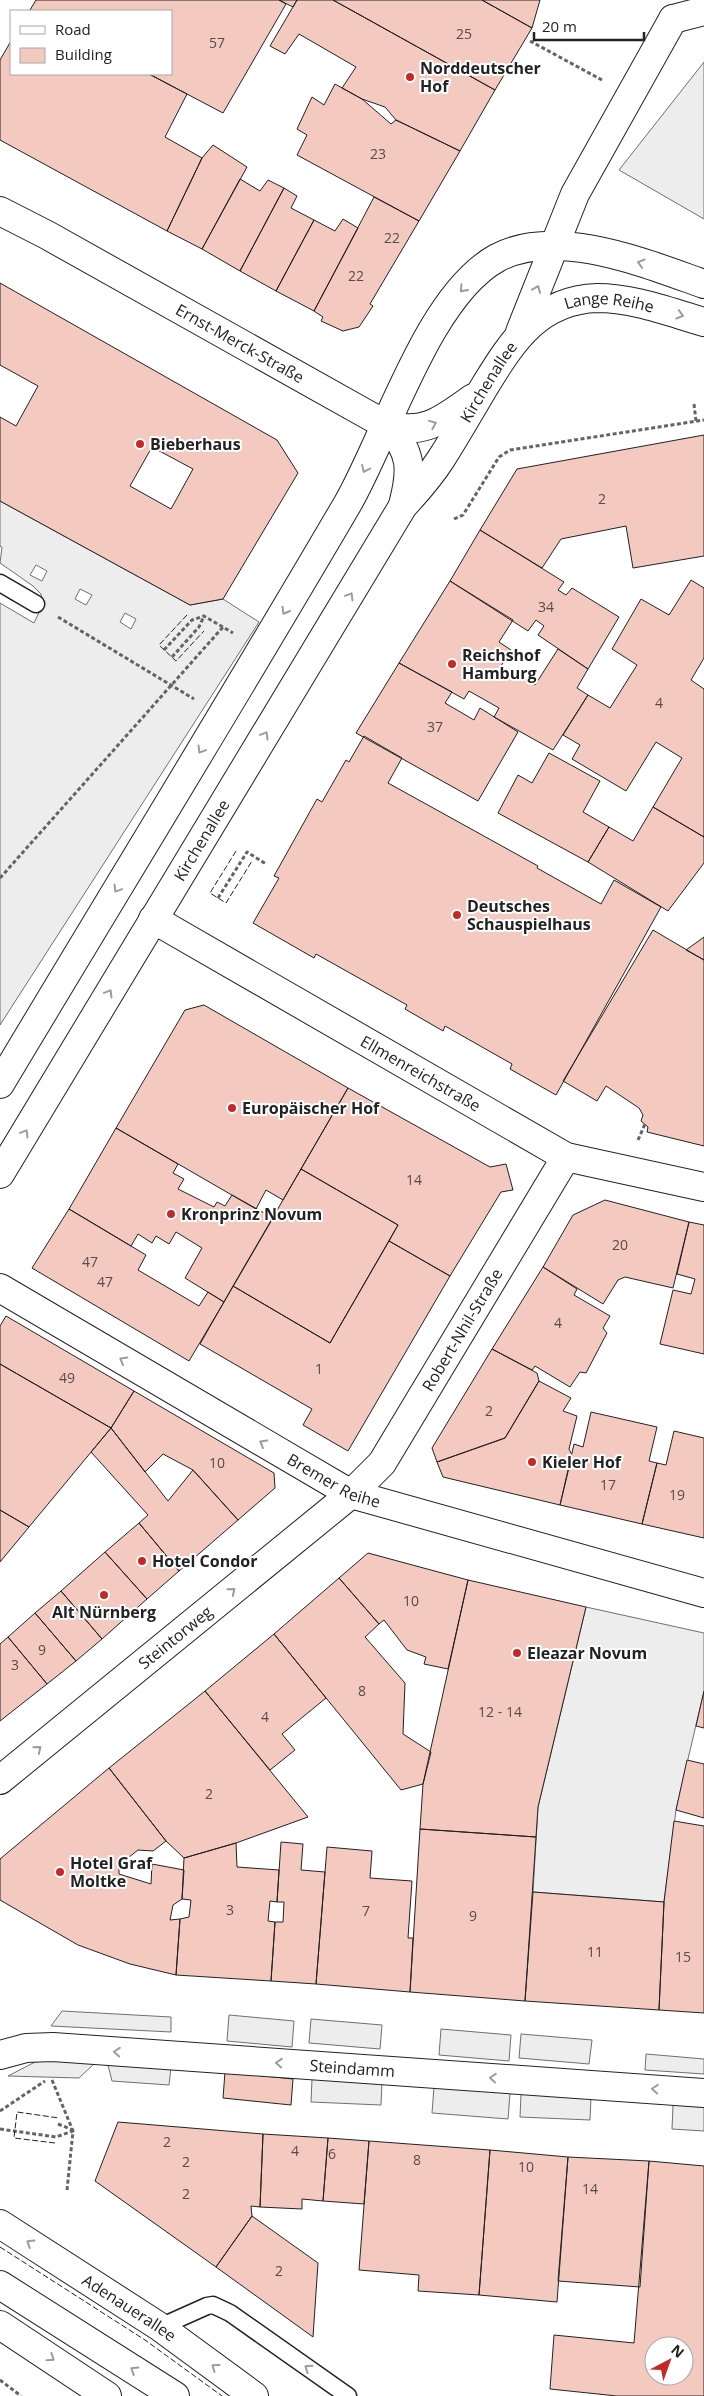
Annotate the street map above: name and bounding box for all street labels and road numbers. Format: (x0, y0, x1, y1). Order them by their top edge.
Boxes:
street label: Lange Reihe (561, 287, 657, 318)
street label: Ernst-Merck-Straße (172, 298, 308, 388)
street label: Kirchenallee (455, 337, 522, 427)
street label: Kirchenallee (168, 795, 235, 885)
street label: Ellmenreichstraße (357, 1030, 485, 1117)
street label: Robert-Nhil-Straße (417, 1264, 508, 1395)
street label: Bremer Reihe (283, 1448, 383, 1513)
street label: Steintorweg (134, 1600, 217, 1674)
street label: Steindamm (309, 2054, 396, 2082)
street label: Adenauerallee (78, 2269, 181, 2346)

